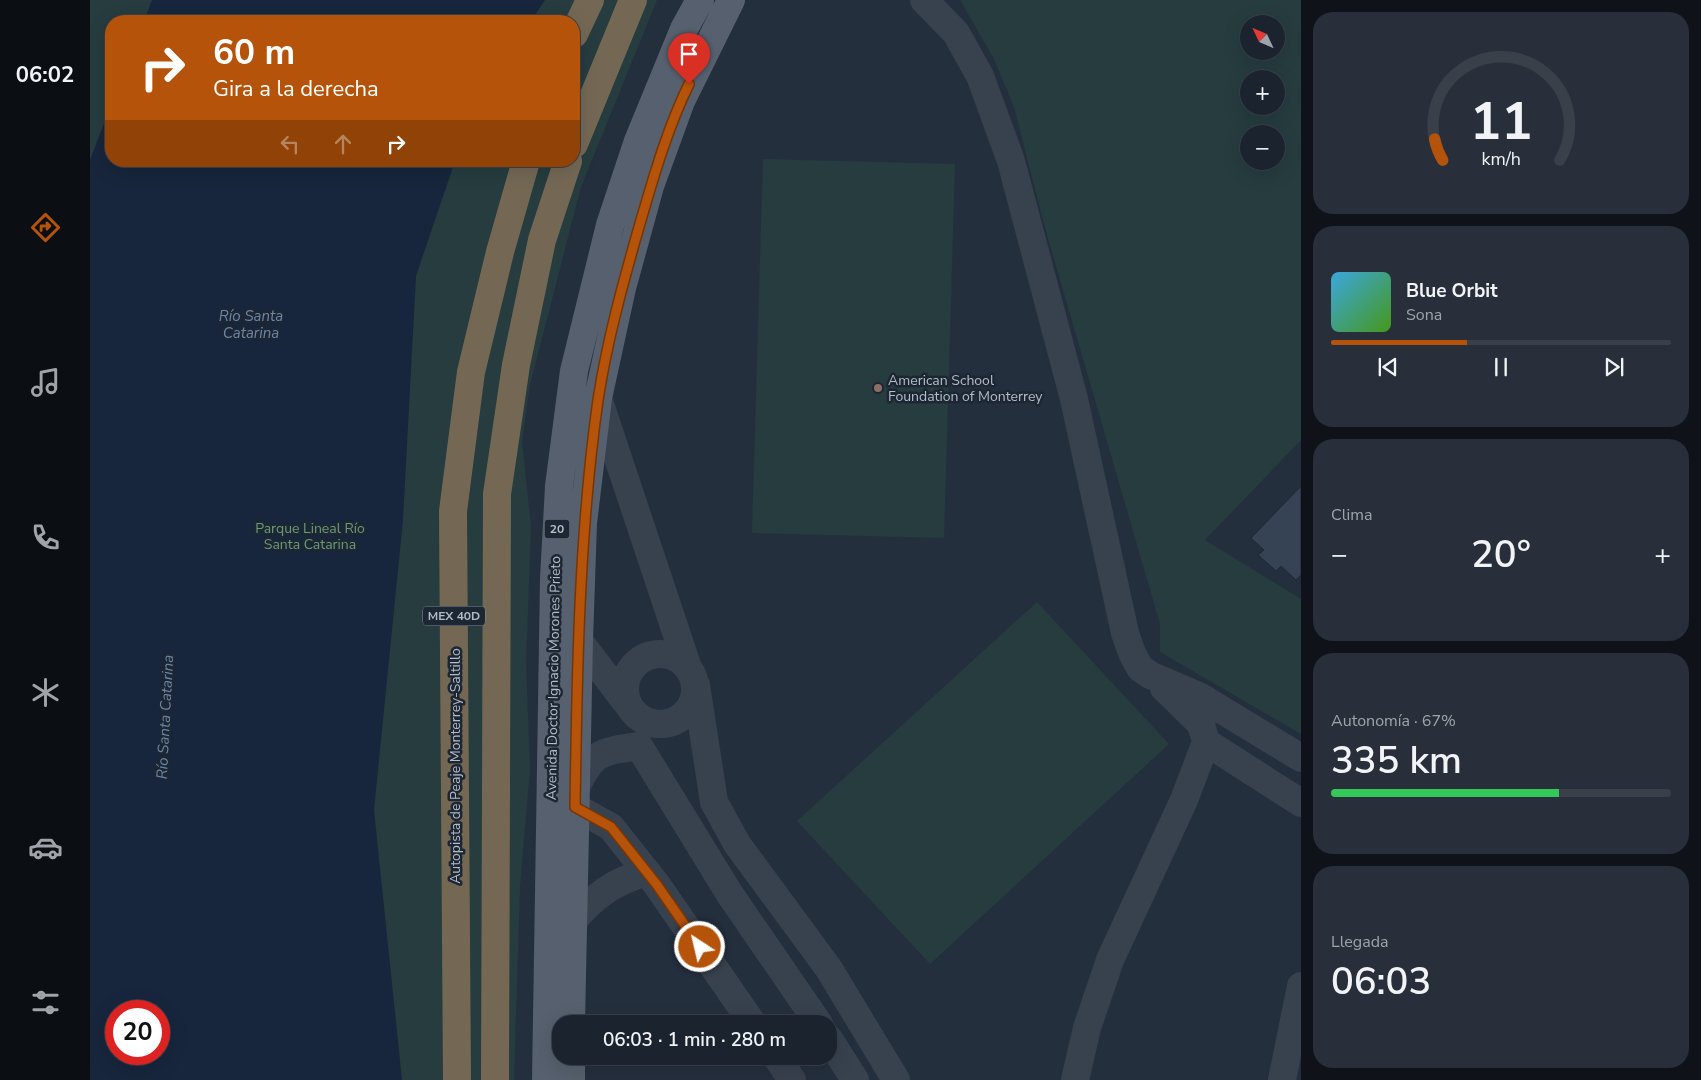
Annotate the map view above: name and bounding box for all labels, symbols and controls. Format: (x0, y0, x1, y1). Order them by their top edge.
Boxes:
north arrow (1240, 15, 1285, 60)
map controls (1240, 15, 1285, 170)
text: 60 m (213, 29, 295, 76)
pin (668, 33, 710, 84)
icon: right (130, 35, 195, 100)
icon: arrive (675, 40, 703, 68)
text: 06:02 (16, 60, 74, 90)
button: + (1240, 70, 1285, 115)
text: Gira a la derecha (213, 74, 379, 104)
text: 11 (1470, 86, 1532, 157)
button: − (1240, 125, 1285, 170)
icon: left (276, 130, 304, 158)
icon: ahead (329, 130, 357, 158)
icon: right (382, 130, 410, 158)
text: km/h (1481, 147, 1521, 171)
icon: directions (28, 210, 63, 245)
text: Blue Orbit (1406, 278, 1497, 304)
text: Sona (1406, 304, 1442, 326)
water label: Río Santa Catarina (219, 306, 283, 343)
icon: previous (1374, 353, 1402, 381)
icon: pause (1487, 353, 1515, 381)
icon: next (1600, 353, 1628, 381)
icon: music (28, 365, 63, 400)
place label: American School Foundation of Monterrey (888, 371, 1043, 406)
marker: American School Foundation of Monterrey (872, 382, 884, 394)
text: Clima (1331, 504, 1372, 526)
park label: Parque Lineal Río Santa Catarina (255, 519, 365, 554)
icon: phone (28, 520, 63, 555)
road number: 20 (544, 520, 570, 538)
text: 20° (1471, 529, 1531, 580)
text: − (1331, 536, 1348, 574)
text: + (1654, 536, 1671, 574)
street label: Avenida Doctor Ignacio Morones Prieto (542, 556, 565, 800)
road number: MEX 40D (423, 606, 485, 626)
street label: Autopista de Peaje Monterrey-Saltillo (446, 648, 465, 884)
water label: Río Santa Catarina (152, 654, 178, 780)
icon: climate (28, 675, 63, 710)
text: Autonomía · 67% (1331, 710, 1456, 732)
text: 335 km (1331, 735, 1462, 786)
icon: car (28, 830, 63, 865)
position arrow (673, 920, 725, 972)
text: Llegada (1331, 931, 1389, 953)
text: 06:03 (1331, 956, 1431, 1007)
icon: filters (28, 985, 63, 1020)
speed limit sign: 20 (105, 1000, 170, 1065)
text: 06:03 · 1 min · 280 m (603, 1027, 786, 1053)

